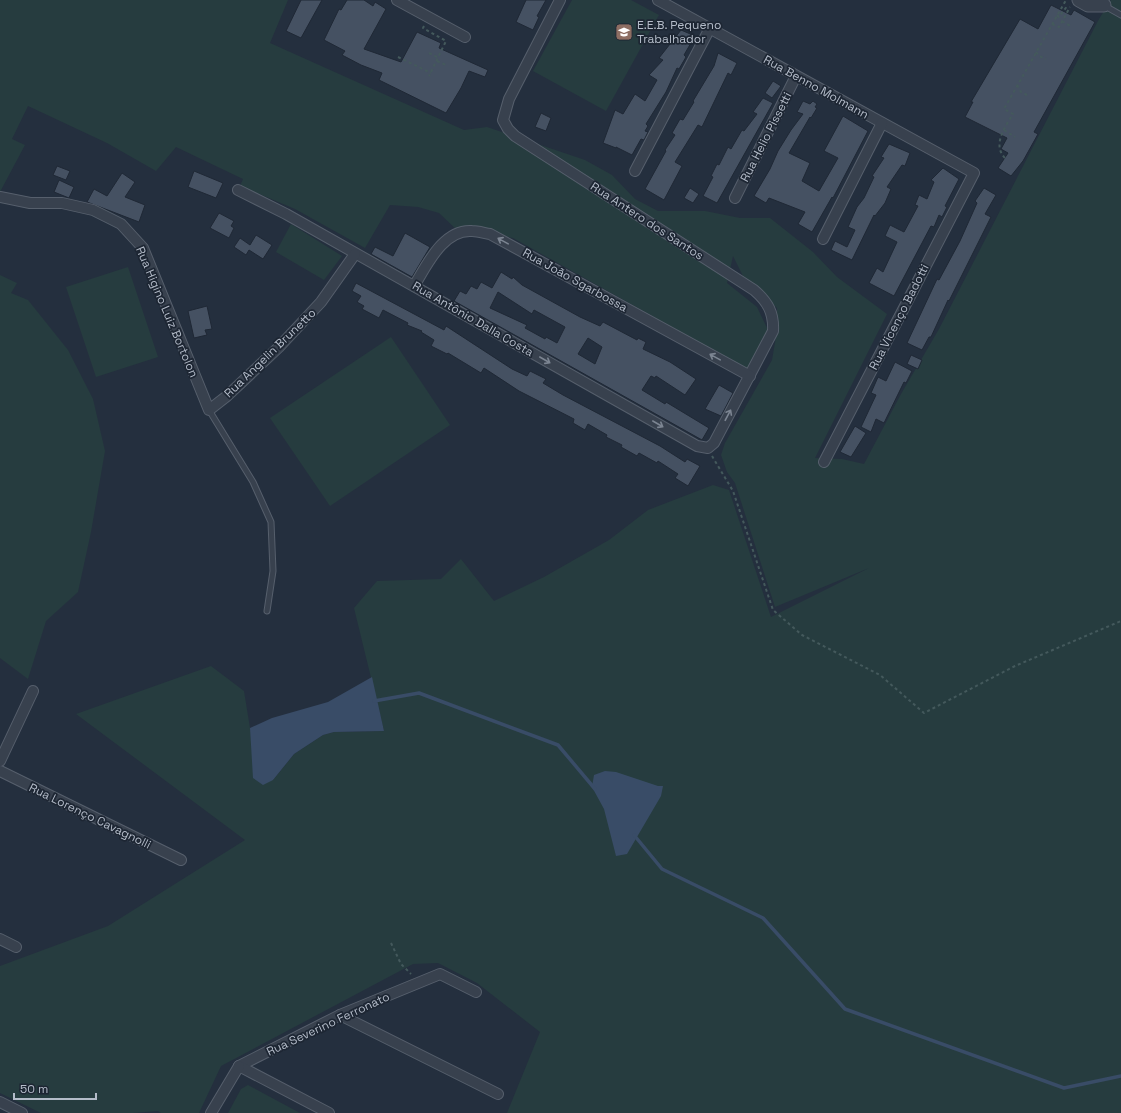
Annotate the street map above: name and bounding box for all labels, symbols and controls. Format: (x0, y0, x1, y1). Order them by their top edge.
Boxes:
place label: E.E.B. Pequeno Trabalhador (637, 17, 721, 47)
school or university icon: E.E.B. Pequeno Trabalhador (614, 22, 634, 42)
street label: Rua Benno Molmann (761, 51, 871, 123)
street label: Rua Helio Pissetti (737, 89, 796, 185)
street label: Rua Antero dos Santos (587, 178, 707, 264)
one-way arrow (497, 237, 509, 244)
street label: Rua Higino Luiz Bortolon (132, 244, 202, 380)
street label: Rua João Sgarbossa (520, 245, 630, 316)
street label: Rua Vicenço Badotti (865, 261, 933, 373)
street label: Rua Antônio Dalla Costa (409, 278, 537, 360)
street label: Rua Angelin Brunetto (221, 305, 319, 401)
one-way arrow (709, 353, 721, 361)
one-way arrow (539, 357, 551, 365)
one-way arrow (725, 410, 733, 422)
one-way arrow (652, 421, 664, 429)
street label: Rua Lorenço Cavagnolli (26, 779, 154, 853)
street label: Rua Severino Ferronato (264, 988, 392, 1060)
scale bar (14, 1075, 96, 1101)
text: 50 m (20, 1081, 48, 1097)

